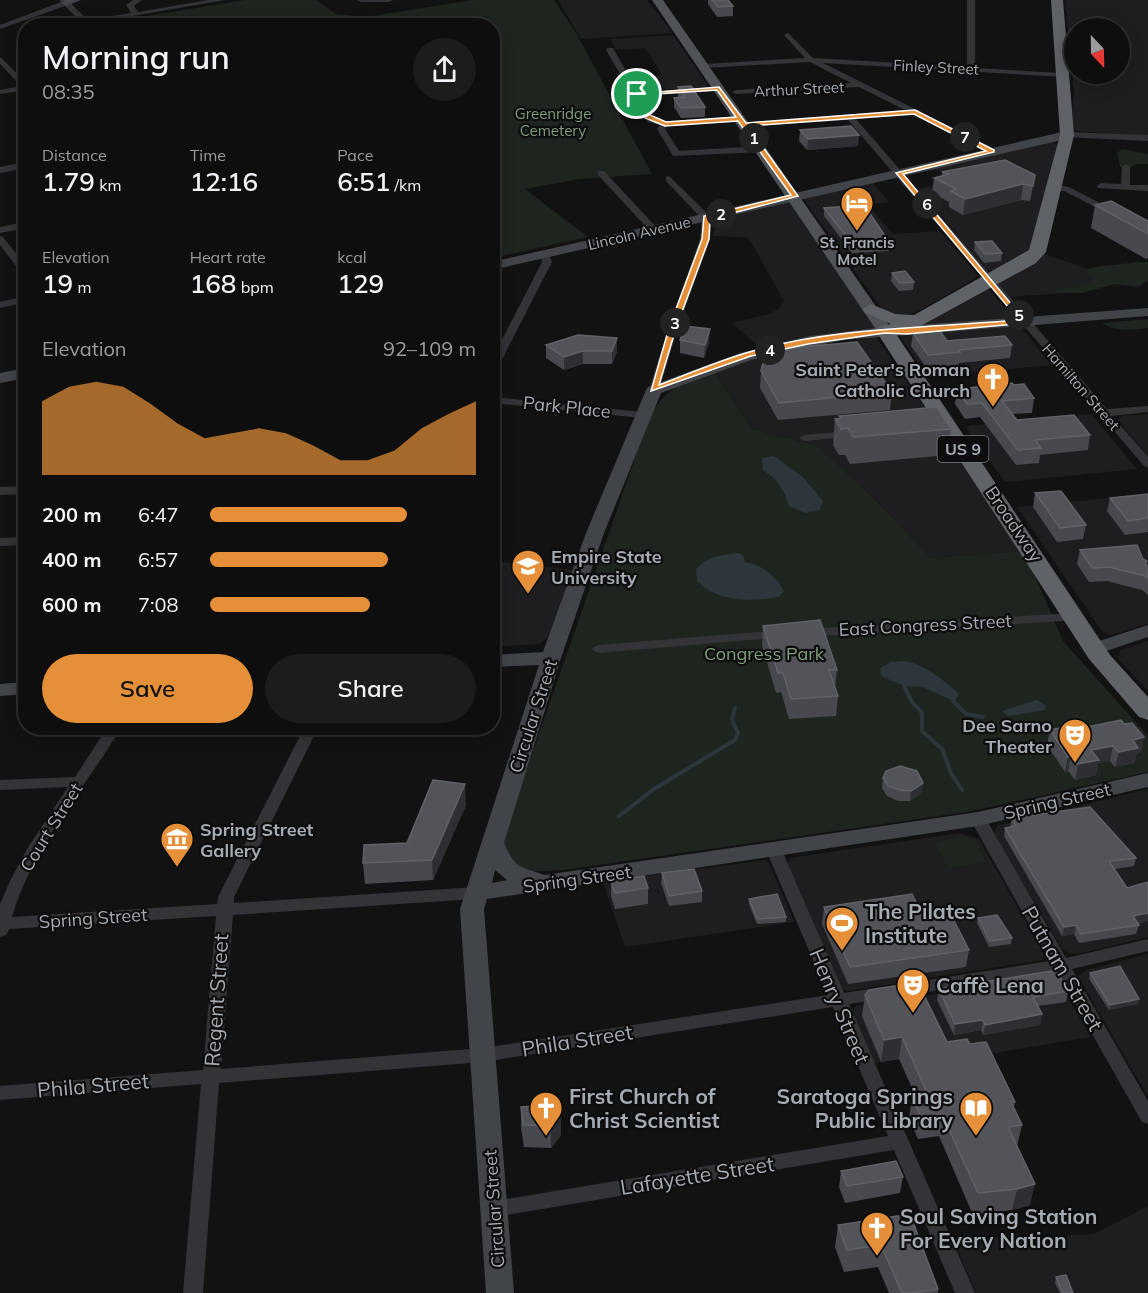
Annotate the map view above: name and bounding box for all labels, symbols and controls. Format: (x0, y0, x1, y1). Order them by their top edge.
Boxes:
north arrow (1064, 18, 1130, 84)
map controls (1064, 18, 1130, 84)
text: Morning run (42, 36, 230, 77)
button: share (413, 38, 476, 101)
street label: Finley Street (893, 55, 979, 79)
pin (611, 68, 662, 119)
icon: arrive (620, 77, 653, 110)
street label: Arthur Street (753, 77, 845, 101)
text: 08:35 (42, 79, 95, 104)
park label: Greenridge Cemetery (515, 104, 591, 140)
pin: 7 (950, 122, 980, 152)
pin: 1 (739, 123, 769, 153)
text: 7 (960, 127, 970, 147)
text: 1 (749, 128, 759, 148)
text: Distance (42, 145, 107, 165)
text: Time (190, 145, 226, 165)
text: Pace (337, 145, 373, 165)
text: 1.79 (42, 165, 95, 198)
text: 12:16 (190, 165, 258, 198)
text: 6:51 (337, 165, 390, 198)
text: km (95, 175, 121, 195)
text: /km (390, 175, 421, 195)
hotel icon: St. Francis Motel (839, 185, 875, 232)
pin: 6 (912, 189, 942, 219)
text: 6 (922, 194, 932, 214)
pin: 2 (706, 199, 736, 229)
text: 2 (716, 204, 726, 224)
street label: Lincoln Avenue (586, 212, 692, 254)
place label: St. Francis Motel (820, 233, 894, 269)
text: Elevation (42, 247, 110, 267)
text: Heart rate (190, 247, 266, 267)
text: kcal (337, 247, 367, 267)
text: 19 (42, 267, 73, 300)
text: 168 (190, 267, 236, 300)
text: 129 (337, 267, 384, 300)
text: m (73, 277, 91, 297)
text: bpm (236, 277, 274, 297)
pin: 5 (1004, 300, 1034, 330)
text: 5 (1014, 305, 1024, 325)
pin: 3 (660, 308, 690, 338)
text: 3 (670, 313, 680, 333)
pin: 4 (755, 335, 785, 365)
text: Elevation (42, 336, 127, 361)
text: 92–109 m (383, 336, 476, 361)
text: 4 (765, 340, 775, 360)
street label: Hamilton Street (1038, 340, 1124, 434)
place label: Saint Peter's Roman Catholic Church (795, 358, 970, 402)
church icon: Saint Peter's Roman Catholic Church (975, 361, 1011, 408)
street label: Park Place (522, 391, 612, 423)
road number: US 9 (938, 436, 988, 462)
street label: Broadway (980, 482, 1048, 567)
text: 200 m (42, 502, 101, 527)
text: 6:47 (138, 502, 179, 527)
place label: Empire State University (551, 545, 662, 589)
text: 400 m (42, 547, 101, 572)
text: 6:57 (138, 547, 179, 572)
school or university icon: Empire State University (510, 548, 546, 595)
text: 600 m (42, 592, 101, 617)
text: 7:08 (138, 592, 179, 617)
street label: East Congress Street (838, 609, 1012, 641)
park label: Congress Park (704, 642, 825, 665)
button: Save (42, 654, 253, 723)
button: Share (265, 654, 476, 723)
street label: Circular Street (504, 656, 562, 776)
place label: Dee Sarno Theater (962, 714, 1053, 758)
theatre icon: Dee Sarno Theater (1057, 717, 1093, 764)
street label: Court Street (15, 778, 87, 876)
street label: Spring Street (1001, 778, 1113, 824)
place label: Spring Street Gallery (200, 818, 313, 862)
museum icon: Spring Street Gallery (159, 821, 195, 868)
street label: Spring Street (522, 860, 632, 898)
place label: The Pilates Institute (865, 898, 976, 948)
street label: Putnam Street (1017, 901, 1109, 1035)
street label: Spring Street (38, 903, 148, 933)
sports icon: The Pilates Institute (824, 905, 860, 952)
street label: Regent Street (198, 933, 234, 1067)
street label: Henry Street (804, 944, 876, 1068)
theatre icon: Caffè Lena (895, 967, 931, 1014)
place label: Caffè Lena (936, 972, 1044, 998)
street label: Phila Street (520, 1018, 634, 1062)
street label: Phila Street (36, 1067, 150, 1103)
place label: First Church of Christ Scientist (569, 1083, 720, 1133)
place label: Saratoga Springs Public Library (777, 1083, 954, 1133)
church icon: First Church of Christ Scientist (528, 1090, 564, 1137)
library icon: Saratoga Springs Public Library (958, 1090, 994, 1137)
street label: Circular Street (478, 1149, 510, 1269)
street label: Lafayette Street (618, 1150, 776, 1200)
place label: Soul Saving Station For Every Nation (900, 1203, 1098, 1253)
church icon: Soul Saving Station For Every Nation (859, 1210, 895, 1257)

